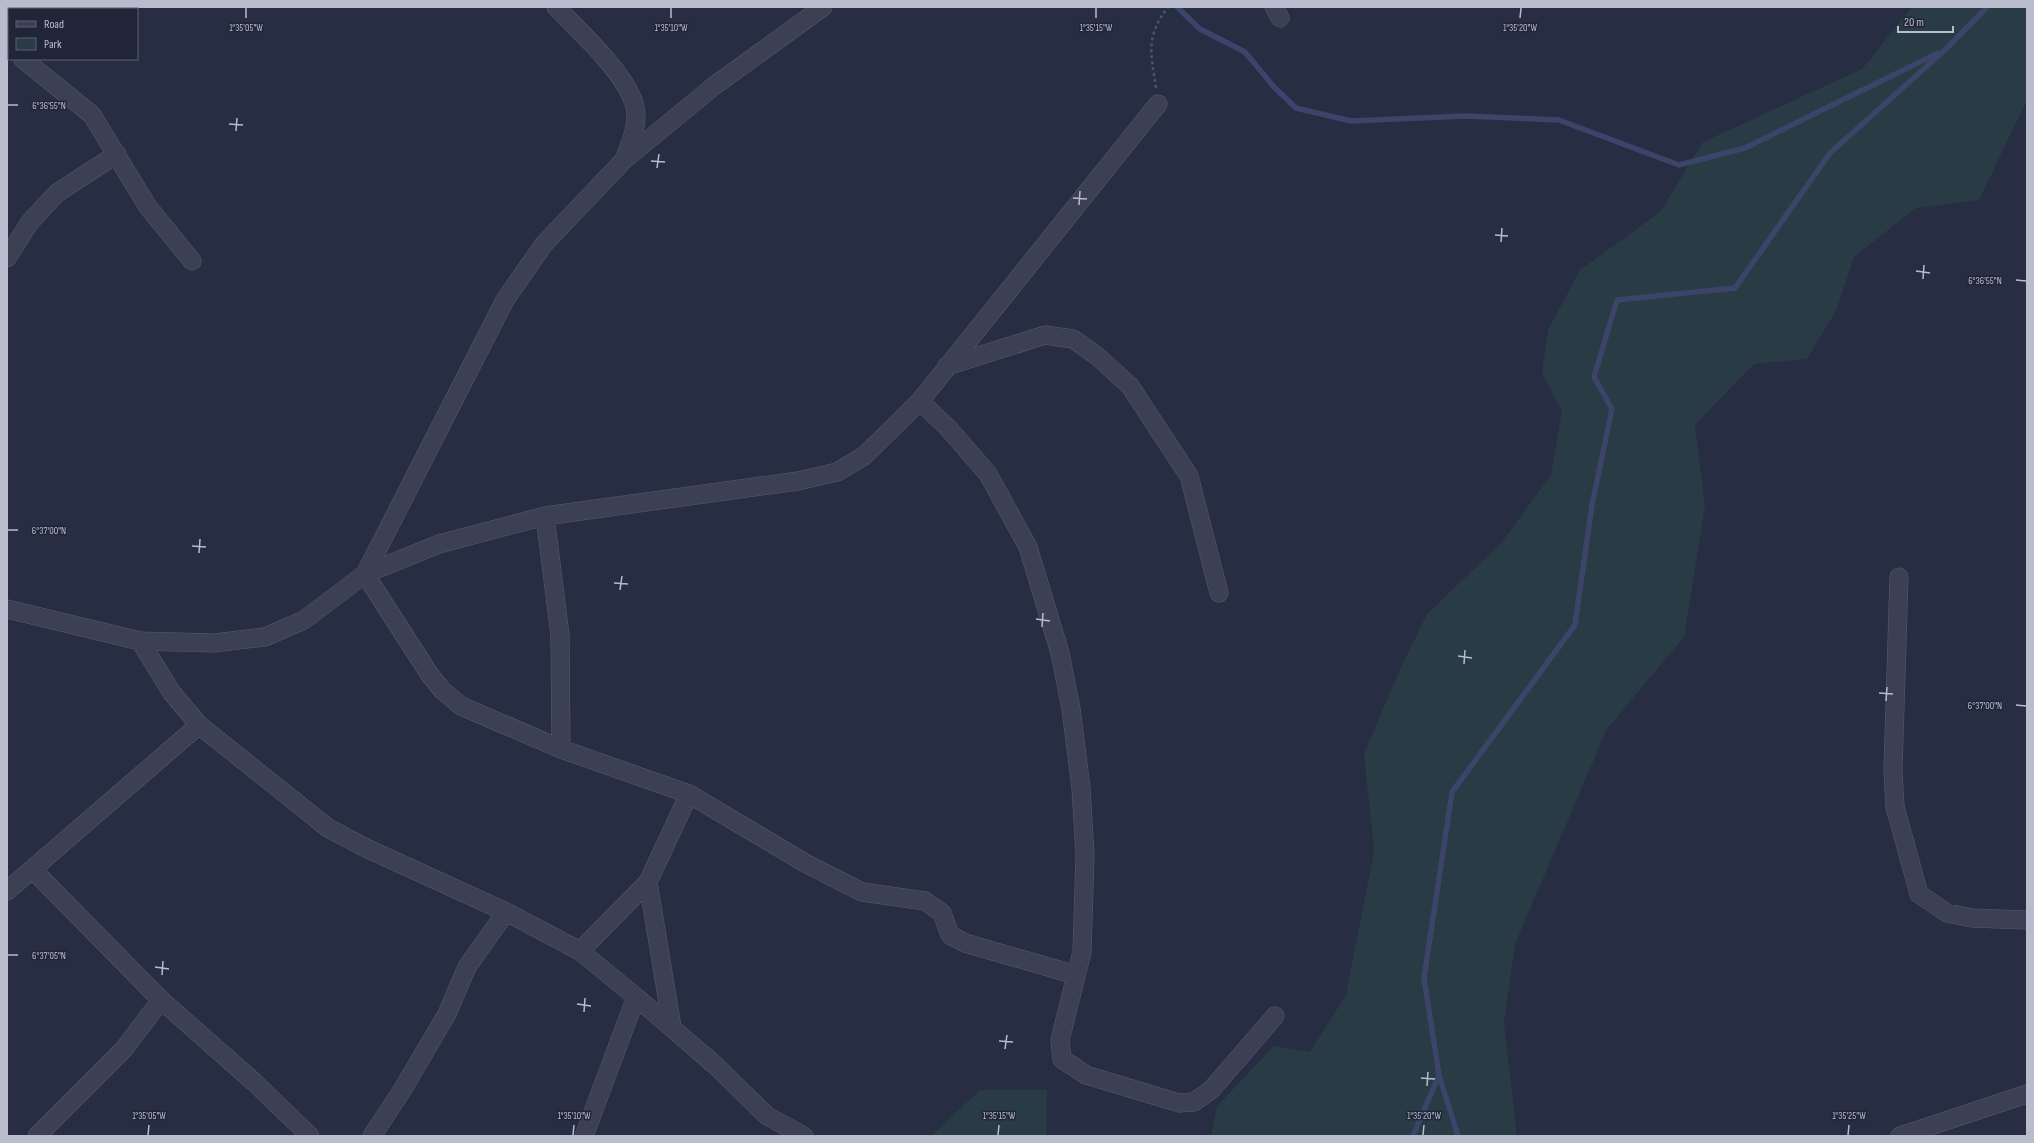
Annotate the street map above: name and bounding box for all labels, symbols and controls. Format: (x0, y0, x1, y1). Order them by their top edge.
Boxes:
legend (8, 8, 138, 60)
scale bar (1898, 8, 1953, 34)
text: 20 m (1904, 15, 1924, 30)
text: Road (44, 17, 64, 32)
text: 1°35'05"W (229, 22, 263, 34)
text: 1°35'10"W (654, 22, 688, 34)
text: 1°35'15"W (1080, 22, 1113, 34)
text: 1°35'20"W (1503, 22, 1537, 34)
text: Park (44, 37, 62, 52)
text: 6°36'55"N (32, 100, 66, 112)
text: 6°36'55"N (1968, 275, 2002, 287)
text: 6°37'00"N (32, 525, 66, 537)
text: 6°37'00"N (1968, 700, 2002, 712)
text: 6°37'05"N (32, 950, 66, 962)
text: 1°35'05"W (132, 1110, 166, 1122)
text: 1°35'10"W (557, 1110, 591, 1122)
text: 1°35'15"W (983, 1110, 1016, 1122)
text: 1°35'20"W (1407, 1110, 1441, 1122)
text: 1°35'25"W (1832, 1110, 1866, 1122)

